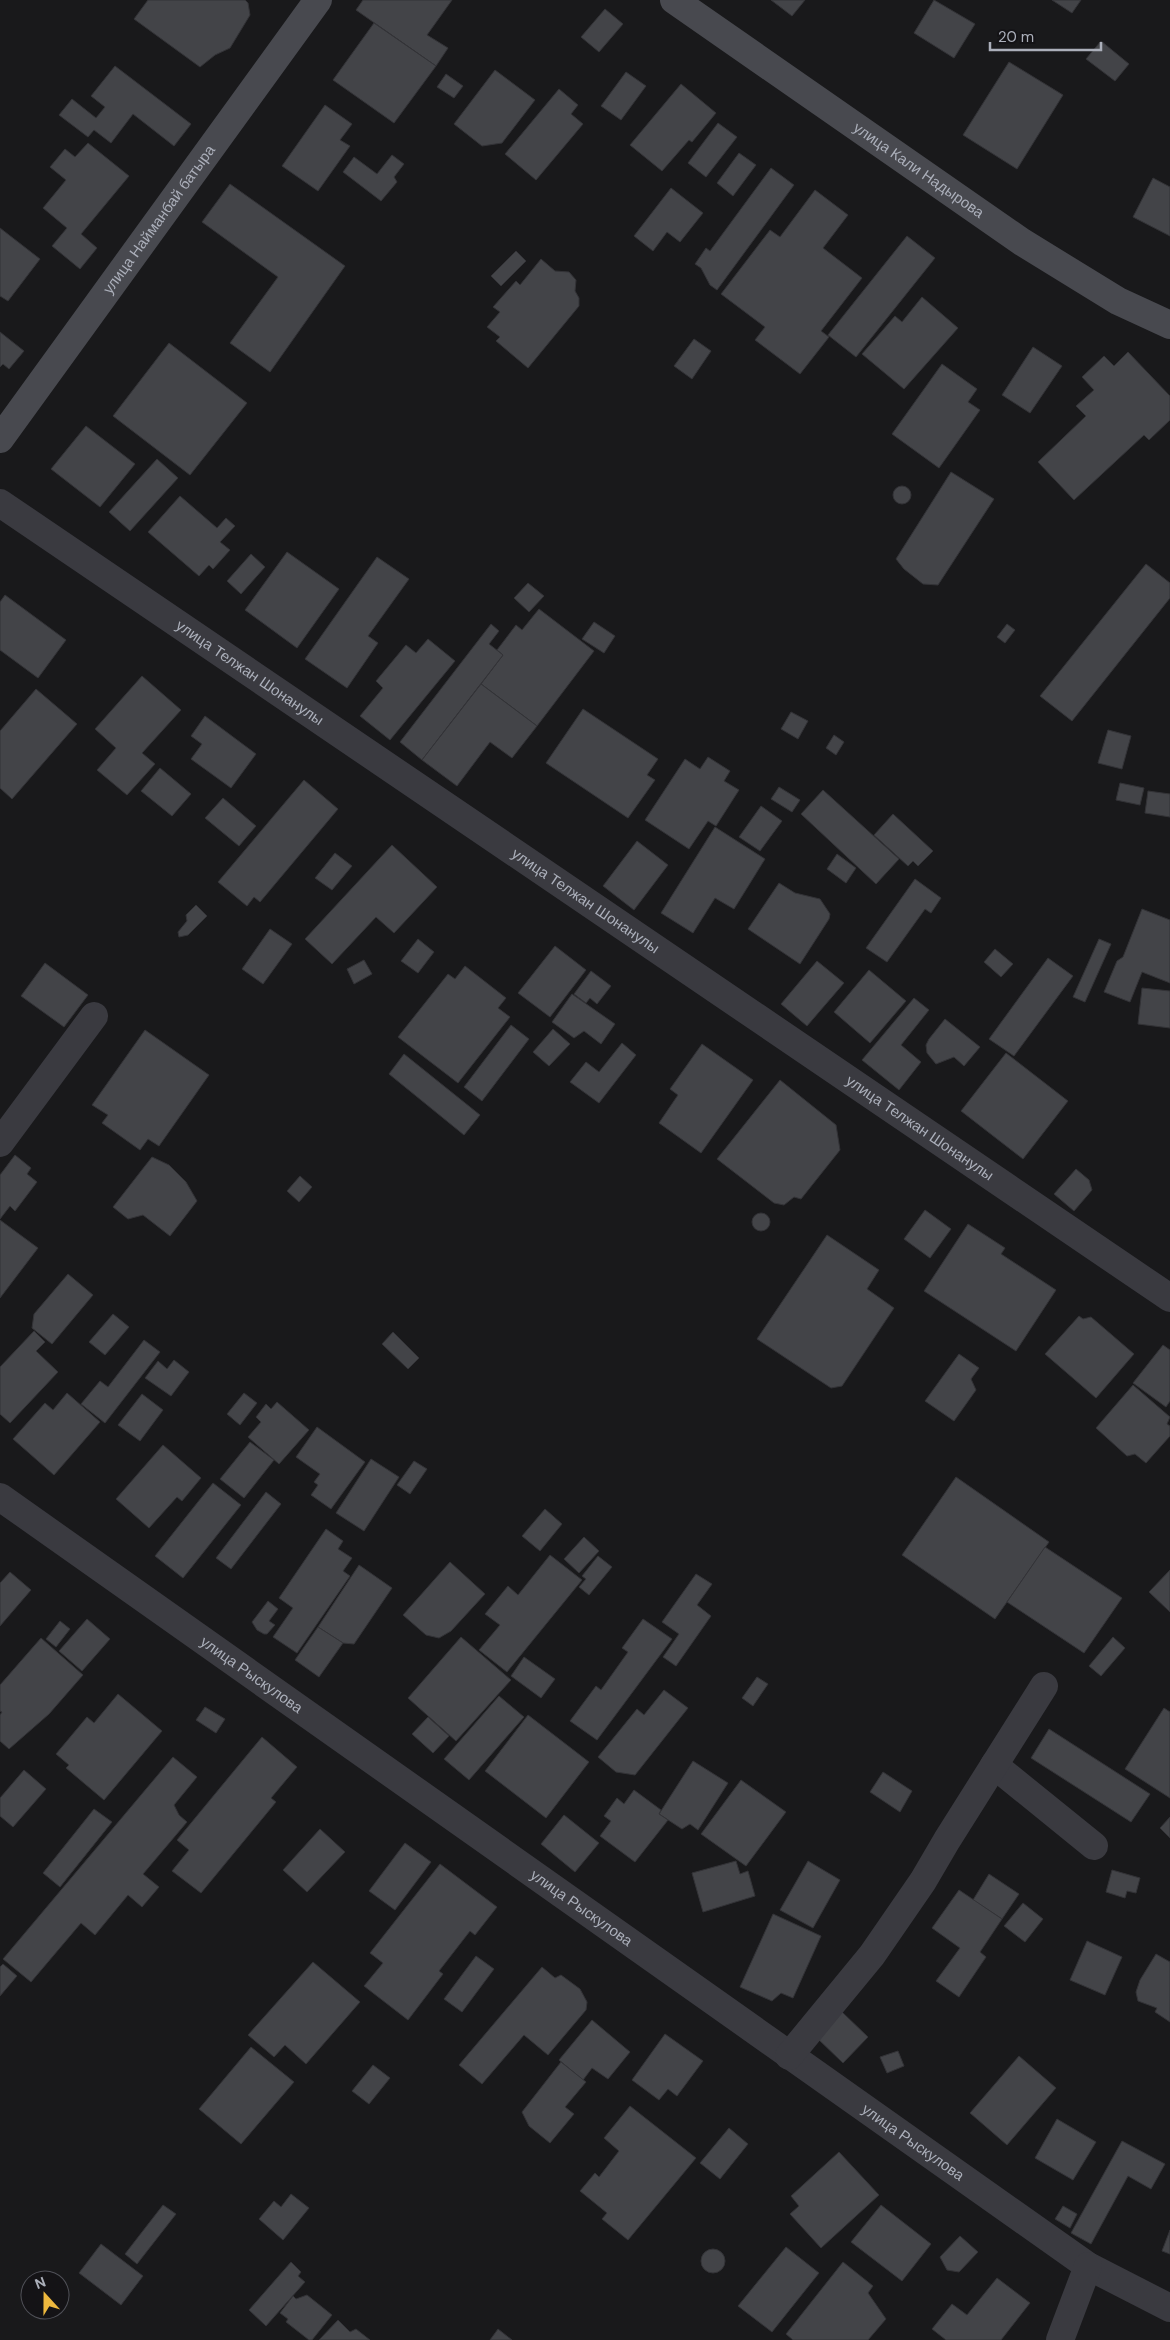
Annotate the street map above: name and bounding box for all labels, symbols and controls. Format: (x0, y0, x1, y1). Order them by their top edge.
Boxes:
scale bar (990, 20, 1101, 52)
text: 20 m (998, 27, 1034, 47)
street label: улица Кали Надырова (849, 118, 989, 223)
street label: улица Найманбай батыра (98, 140, 220, 298)
street label: улица Телжан Шонанулы (172, 615, 328, 730)
street label: улица Телжан Шонанулы (508, 844, 663, 958)
street label: улица Телжан Шонанулы (842, 1071, 998, 1185)
street label: улица Рыскулова (196, 1632, 307, 1718)
street label: улица Рыскулова (526, 1865, 637, 1951)
street label: улица Рыскулова (858, 2099, 969, 2186)
north arrow (20, 2270, 70, 2320)
text: N (32, 2273, 48, 2293)

